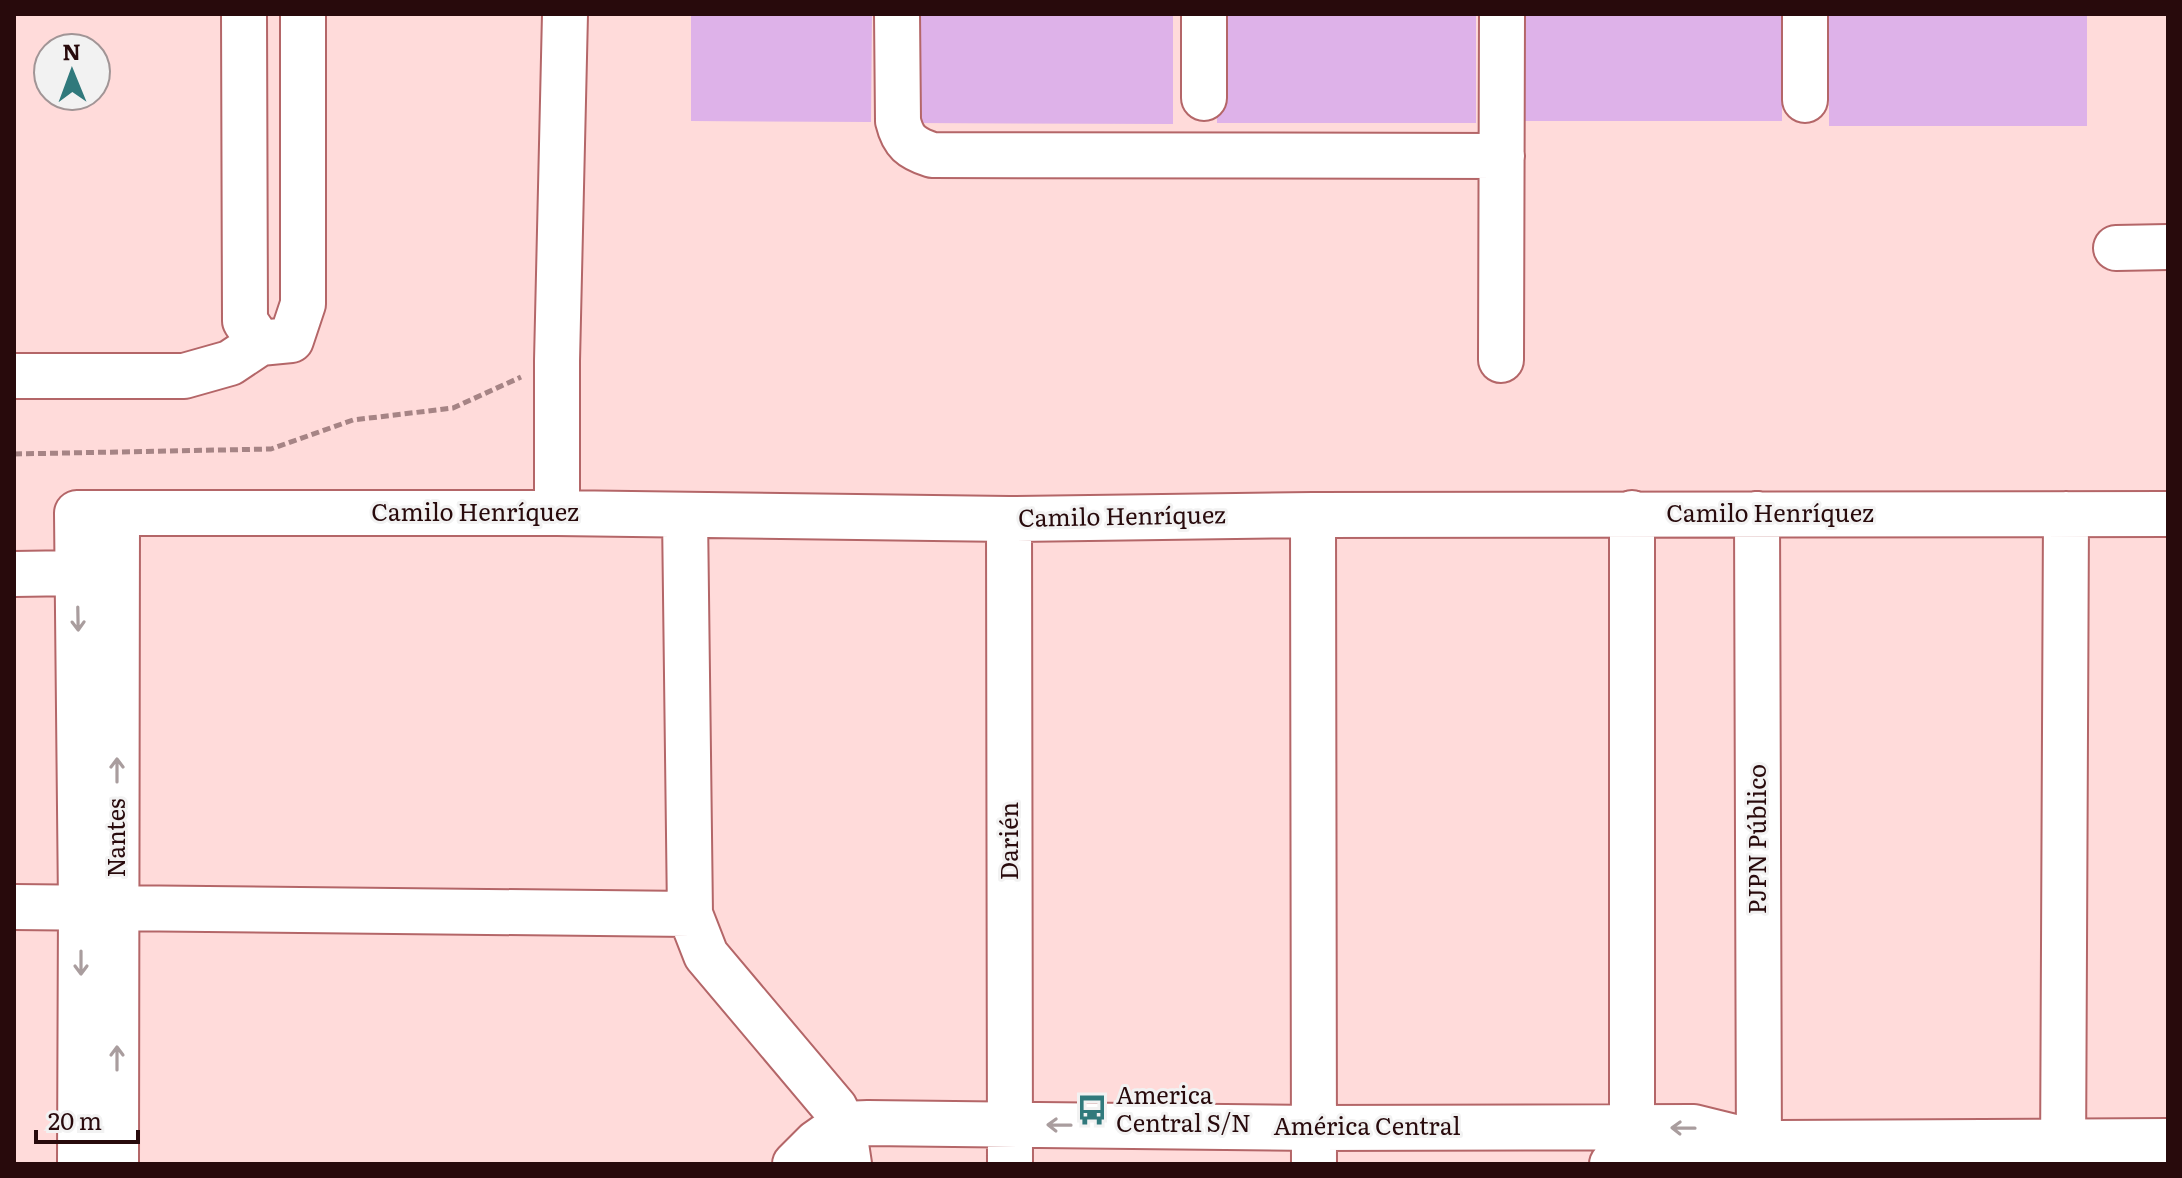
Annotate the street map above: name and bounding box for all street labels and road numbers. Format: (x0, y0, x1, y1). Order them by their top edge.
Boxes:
street label: Camilo Henríquez (371, 493, 579, 528)
street label: Camilo Henríquez (1666, 494, 1874, 529)
street label: Camilo Henríquez (1018, 495, 1226, 534)
street label: PJPN Público (1738, 764, 1773, 914)
street label: Nantes (97, 798, 132, 878)
street label: Darién (990, 802, 1025, 880)
street label: América Central (1273, 1107, 1461, 1142)

